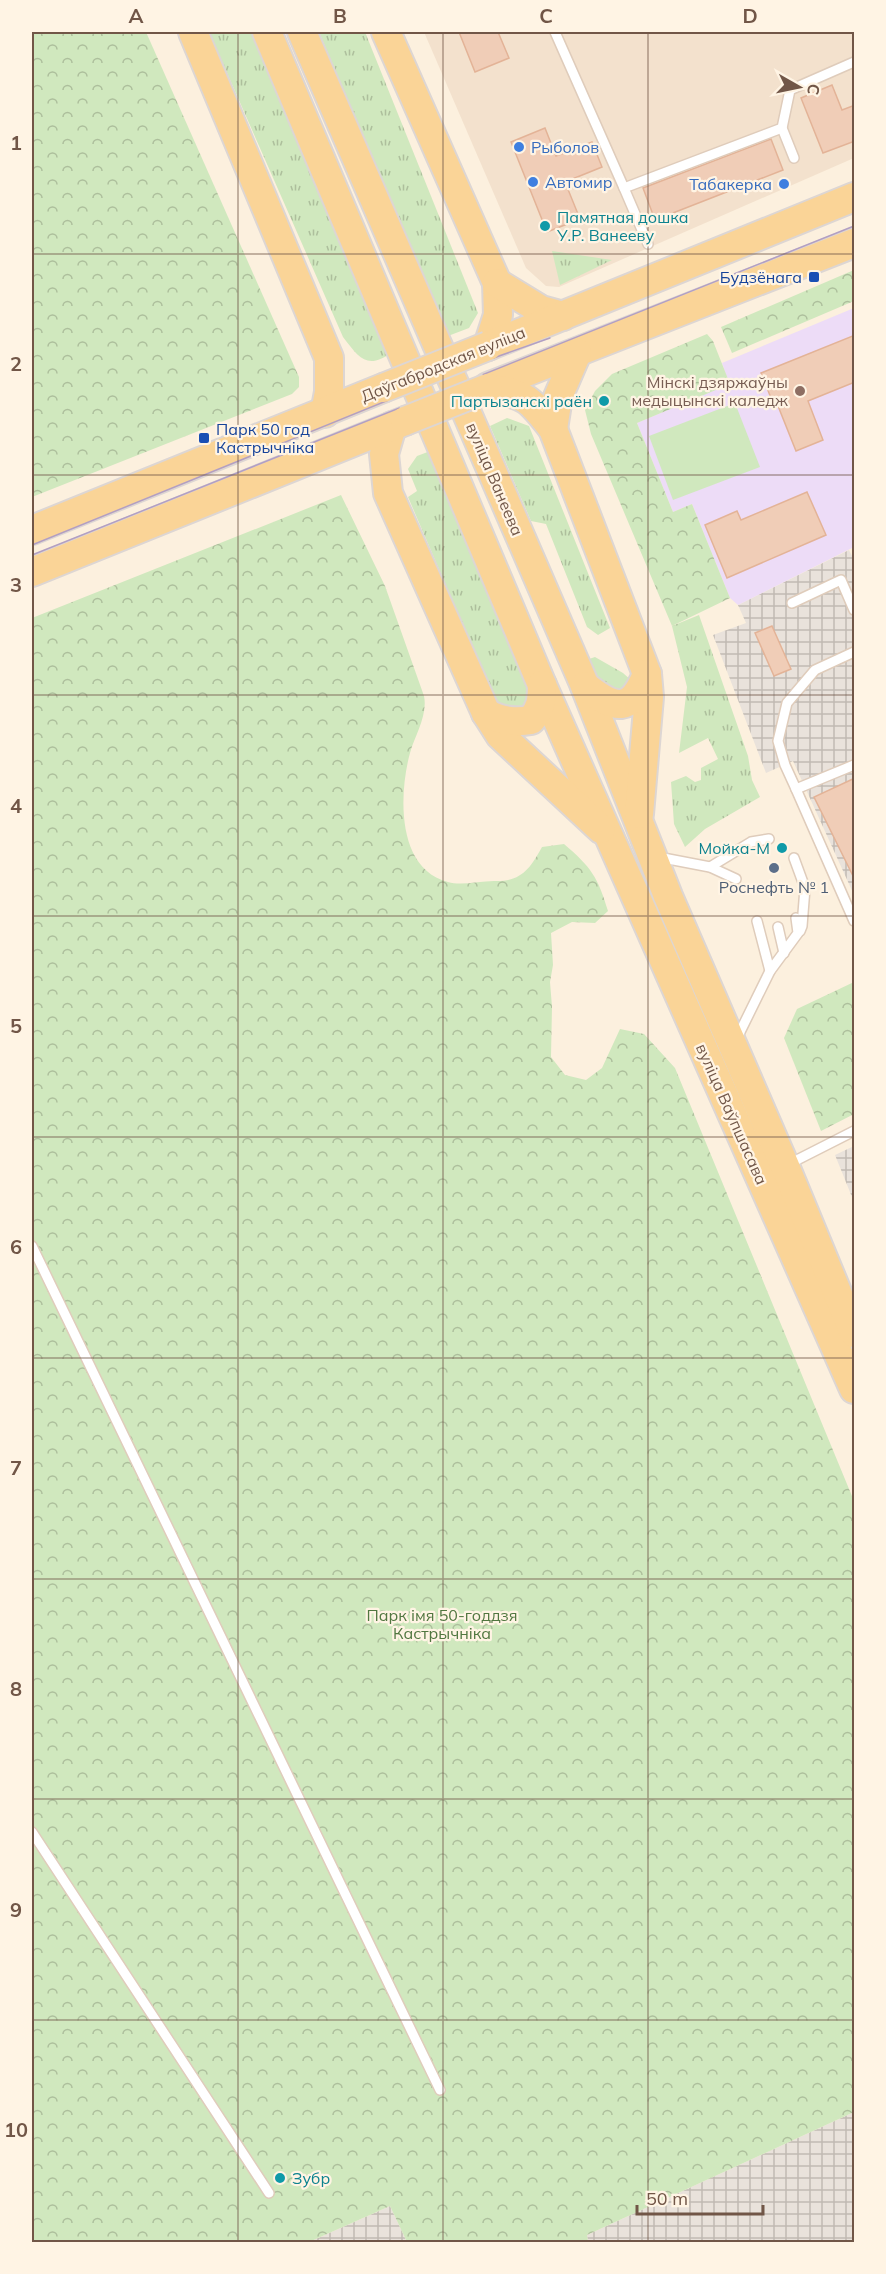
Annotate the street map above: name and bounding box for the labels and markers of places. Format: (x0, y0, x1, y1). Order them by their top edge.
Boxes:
place label: Рыболов (531, 137, 599, 157)
marker: Рыболов (512, 140, 526, 154)
place label: Автомир (545, 172, 612, 192)
place label: Табакерка (689, 174, 772, 194)
marker: Автомир (526, 175, 540, 189)
marker: Табакерка (777, 177, 791, 191)
place label: Памятная дошка У.Р. Ванееву (556, 207, 689, 245)
marker: Памятная дошка У.Р. Ванееву (538, 219, 552, 233)
place label: Будзёнага (720, 267, 802, 287)
marker: Будзёнага (807, 270, 821, 284)
place label: Мінскі дзяржаўны медыцынскі каледж (631, 372, 788, 410)
marker: Мінскі дзяржаўны медыцынскі каледж (793, 384, 807, 398)
place label: Партызанскі раён (451, 391, 592, 411)
marker: Партызанскі раён (597, 394, 611, 408)
place label: Парк 50 год Кастрычніка (216, 419, 314, 457)
marker: Парк 50 год Кастрычніка (197, 431, 211, 445)
place label: Мойка-М (699, 838, 770, 858)
marker: Мойка-М (775, 841, 789, 855)
marker: Роснефть № 1 (767, 861, 781, 875)
place label: Роснефть № 1 (719, 877, 829, 897)
place label: Зубр (292, 2168, 330, 2188)
marker: Зубр (273, 2171, 287, 2185)

